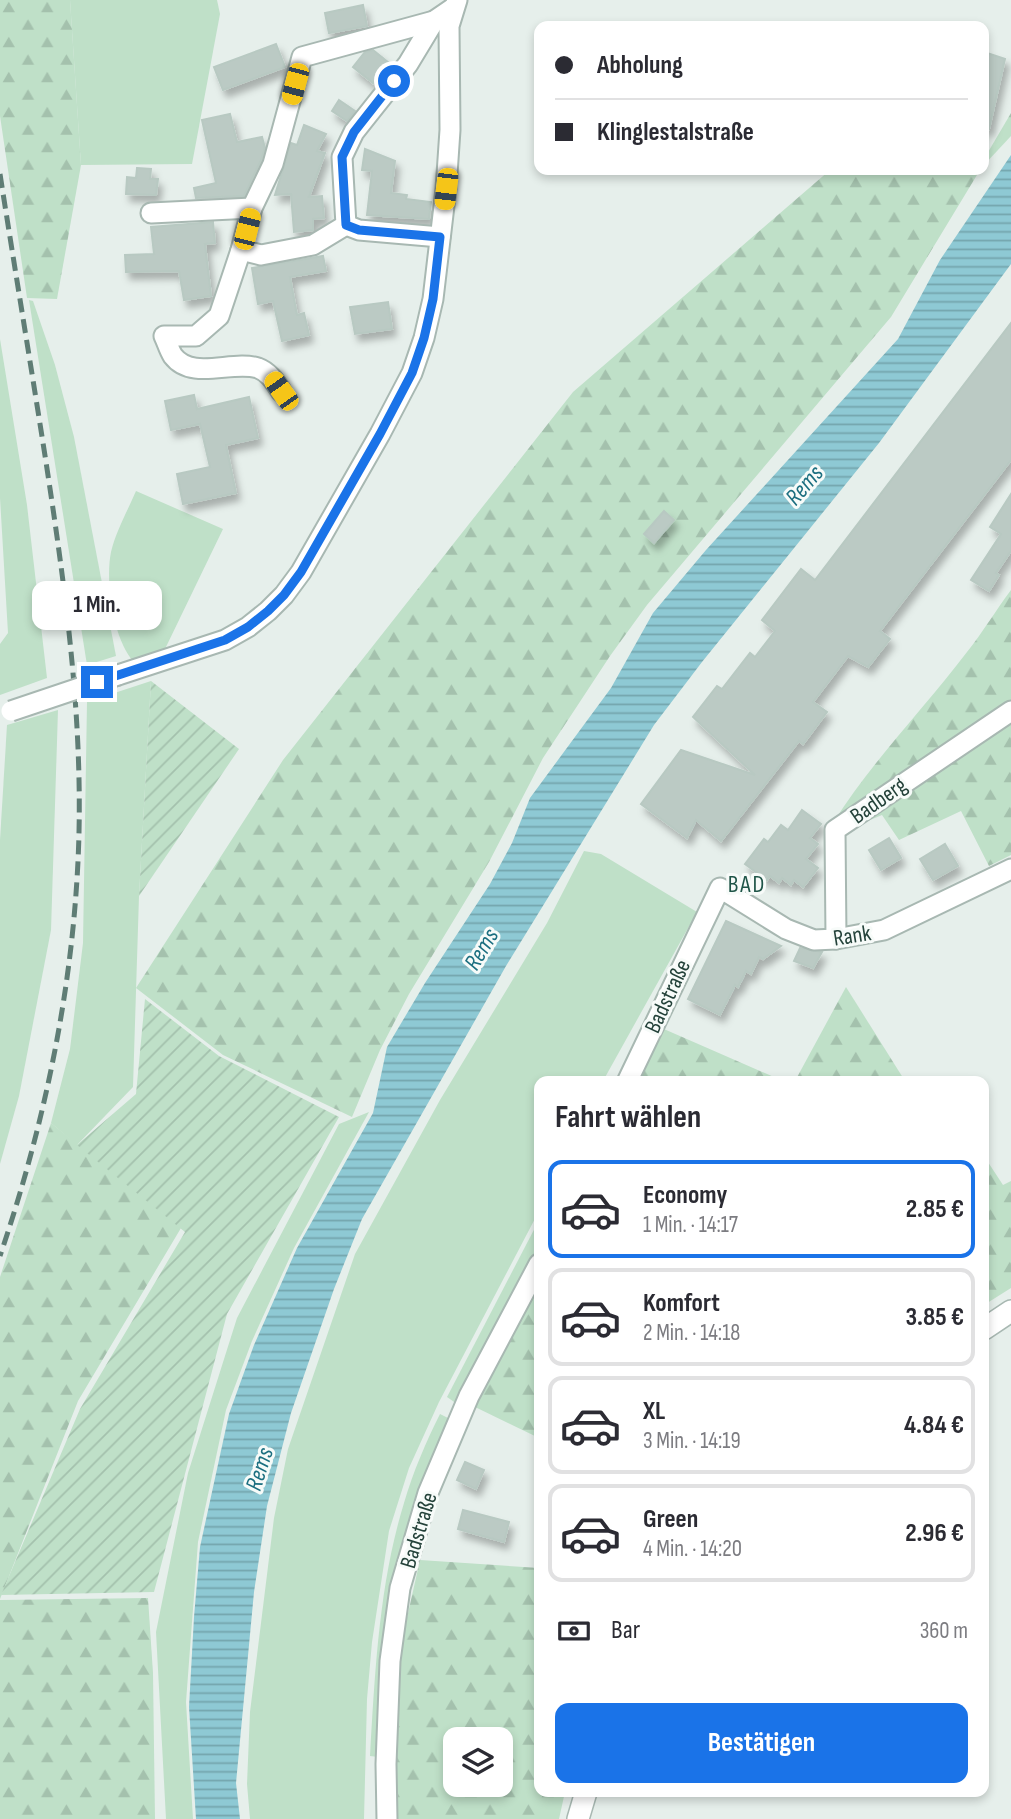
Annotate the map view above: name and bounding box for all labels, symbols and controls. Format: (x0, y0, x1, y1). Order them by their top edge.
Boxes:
text: Abholung (597, 50, 683, 81)
car (280, 61, 311, 107)
route start (378, 65, 410, 97)
text: Klinglestalstraße (597, 117, 754, 148)
car (434, 167, 459, 211)
car (232, 206, 263, 252)
car (261, 368, 302, 414)
water label: Rems (779, 459, 830, 511)
callout: 1 Min. (32, 580, 162, 630)
text: 1 Min. (73, 591, 121, 619)
route end (81, 666, 113, 698)
street label: Badberg (845, 771, 912, 830)
district label: BAD (728, 870, 766, 899)
street label: Rank (831, 919, 873, 953)
water label: Rems (458, 923, 505, 975)
street label: Badstraße (639, 955, 697, 1038)
text: Fahrt wählen (555, 1098, 701, 1137)
icon: car (559, 1178, 622, 1241)
text: Economy (643, 1180, 727, 1211)
text: 2.85 € (906, 1194, 964, 1225)
text: 1 Min. · 14:17 (643, 1211, 738, 1239)
icon: car (559, 1286, 622, 1349)
text: Komfort (643, 1288, 720, 1319)
text: 3.85 € (905, 1302, 964, 1333)
text: 2 Min. · 14:18 (643, 1319, 740, 1347)
icon: car (559, 1394, 622, 1457)
text: XL (643, 1396, 665, 1427)
text: 4.84 € (904, 1410, 964, 1441)
text: 3 Min. · 14:19 (643, 1427, 741, 1455)
water label: Rems (239, 1443, 280, 1494)
street label: Badstraße (394, 1489, 444, 1572)
icon: car (559, 1502, 622, 1565)
text: Green (643, 1504, 698, 1535)
text: 2.96 € (905, 1518, 964, 1549)
text: 4 Min. · 14:20 (643, 1535, 742, 1563)
icon: cash (555, 1612, 593, 1650)
text: Bar (611, 1615, 640, 1646)
text: 360 m (920, 1617, 968, 1645)
button: Bestätigen (555, 1703, 968, 1783)
map controls (443, 1727, 513, 1797)
button: layers (443, 1727, 513, 1797)

